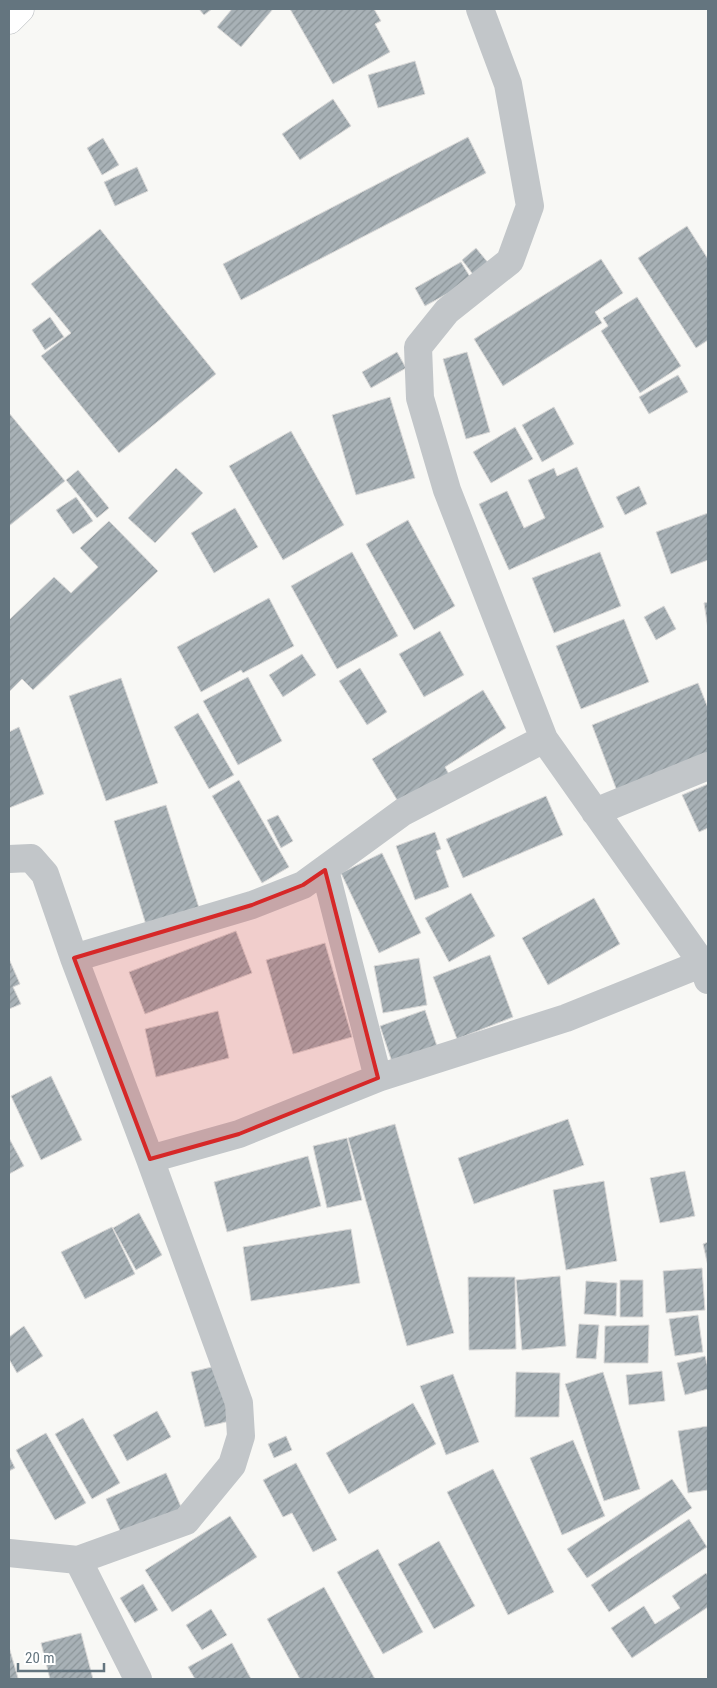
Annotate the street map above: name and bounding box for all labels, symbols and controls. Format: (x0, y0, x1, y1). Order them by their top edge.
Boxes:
scale bar (18, 1640, 104, 1672)
text: 20 m (25, 1649, 55, 1667)

